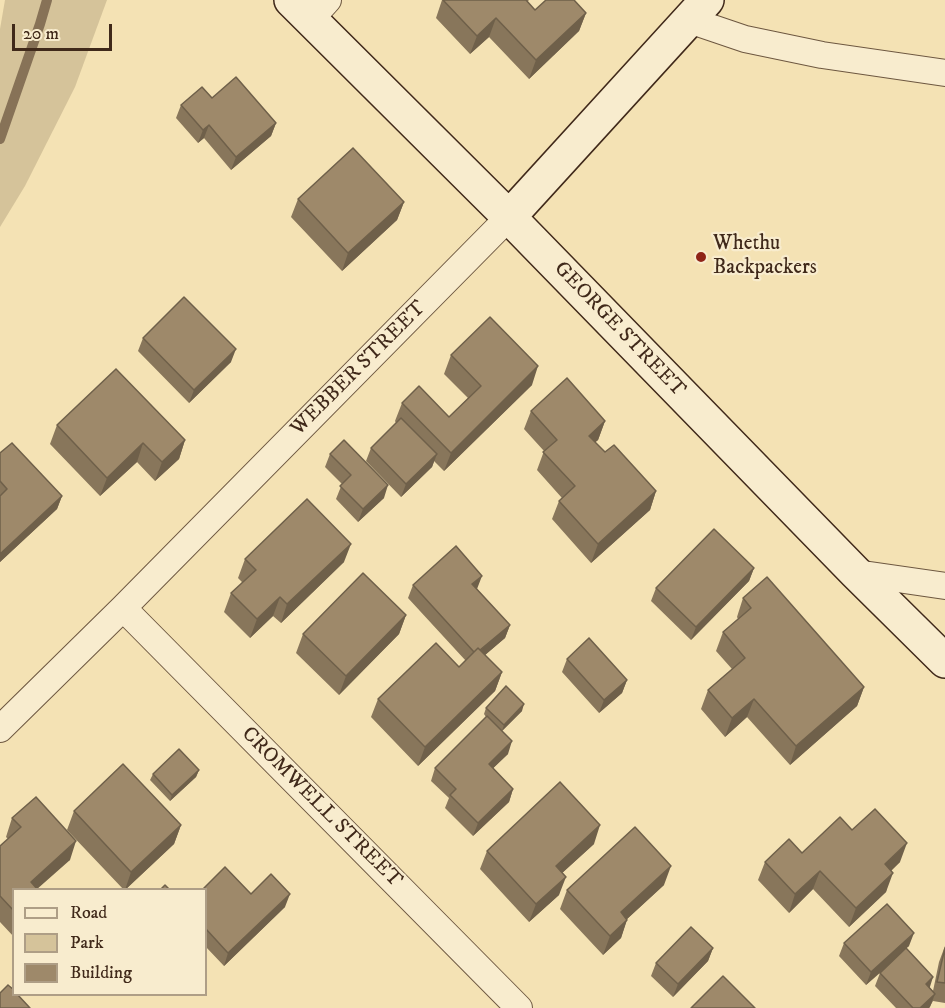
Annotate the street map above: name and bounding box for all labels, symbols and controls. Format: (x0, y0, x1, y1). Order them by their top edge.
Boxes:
scale bar (15, 12, 116, 50)
text: 20 m (23, 23, 59, 45)
place label: Whethu Backpackers (713, 232, 817, 282)
marker: Whethu Backpackers (694, 250, 708, 264)
street label: GEORGE STREET (548, 257, 690, 403)
street label: WEBBER STREET (286, 296, 432, 442)
street label: CROMWELL STREET (235, 722, 407, 894)
legend (12, 888, 207, 996)
text: Road (70, 902, 107, 924)
text: Park (70, 932, 104, 954)
text: Building (70, 962, 132, 984)

